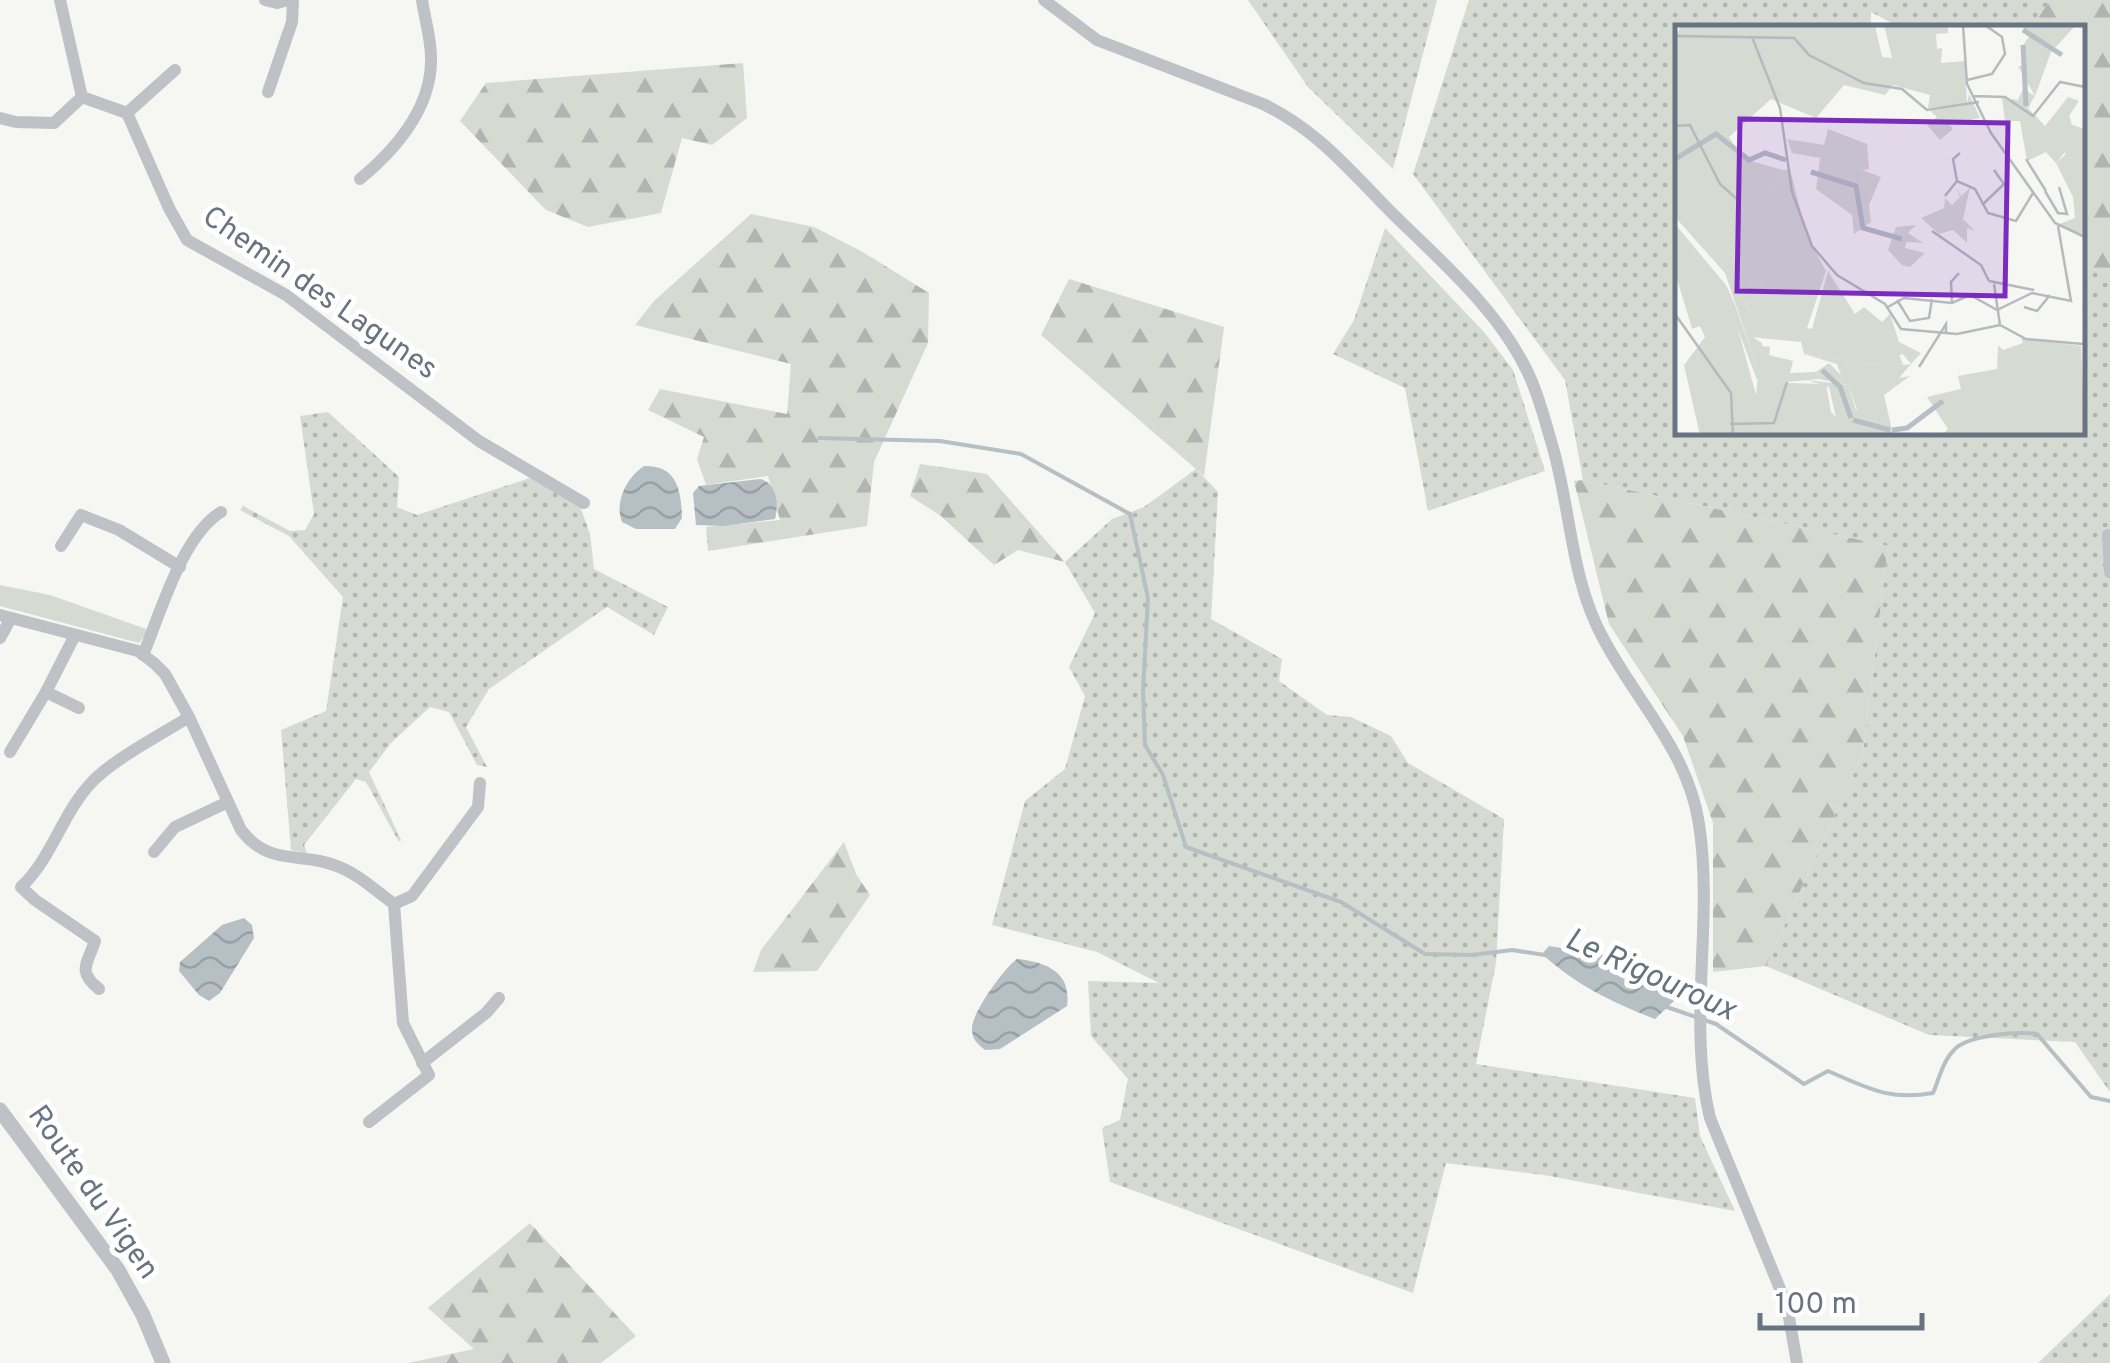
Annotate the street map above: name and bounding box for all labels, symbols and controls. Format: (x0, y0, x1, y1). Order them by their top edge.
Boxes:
inset map (1675, 25, 2085, 435)
street label: Chemin des Lagunes (194, 199, 444, 389)
water label: Le Rigouroux (1558, 921, 1743, 1032)
street label: Route du Vigen (18, 1099, 166, 1287)
scale bar (1760, 1268, 1922, 1330)
text: 100 m (1775, 1287, 1857, 1324)

